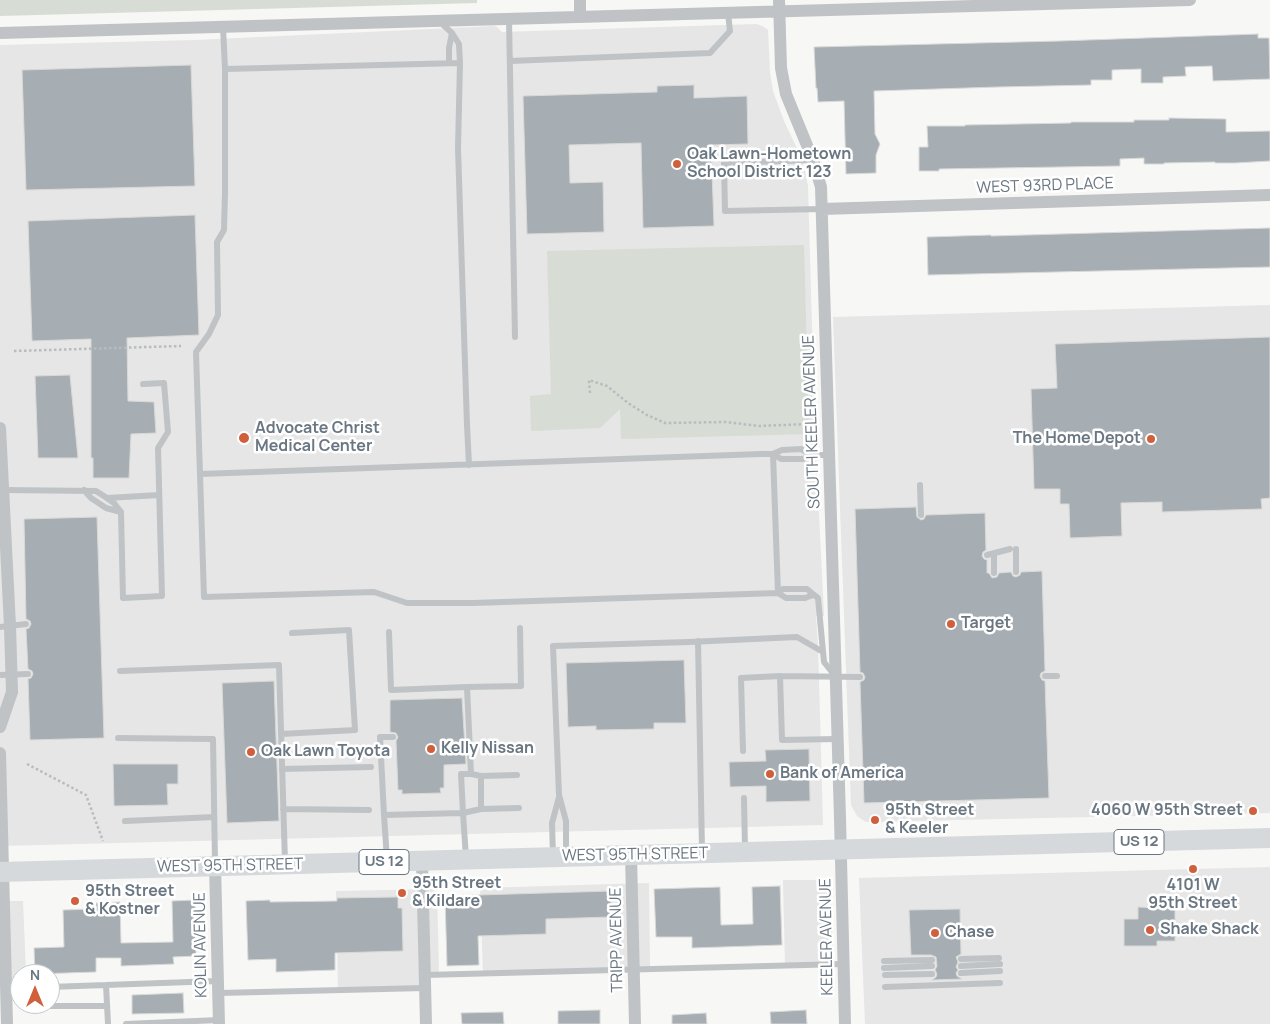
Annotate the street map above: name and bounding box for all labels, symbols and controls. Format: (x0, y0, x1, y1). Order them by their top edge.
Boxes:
place label: Oak Lawn-Hometown School District 123 (687, 145, 851, 183)
marker: Oak Lawn-Hometown School District 123 (671, 158, 683, 170)
street label: WEST 93RD PLACE (976, 174, 1114, 198)
street label: SOUTH KEELER AVENUE (799, 335, 825, 509)
place label: Advocate Christ Medical Center (255, 419, 380, 457)
place label: The Home Depot (1013, 429, 1141, 449)
marker: Advocate Christ Medical Center (237, 431, 251, 445)
marker: The Home Depot (1145, 433, 1157, 445)
place label: Target (961, 614, 1011, 634)
marker: Target (945, 618, 957, 630)
place label: Kelly Nissan (441, 739, 534, 759)
place label: Oak Lawn Toyota (261, 742, 390, 762)
marker: Kelly Nissan (425, 743, 437, 755)
marker: Oak Lawn Toyota (245, 746, 257, 758)
place label: Bank of America (780, 764, 904, 784)
marker: Bank of America (764, 768, 776, 780)
place label: 95th Street & Keeler (885, 801, 974, 839)
place label: 4060 W 95th Street (1091, 801, 1243, 821)
marker: 4060 W 95th Street (1247, 805, 1259, 817)
marker: 95th Street & Keeler (869, 814, 881, 826)
road number: US 12 (1114, 830, 1164, 854)
street label: WEST 95TH STREET (562, 844, 708, 866)
road number: US 12 (359, 850, 409, 874)
street label: WEST 95TH STREET (157, 855, 303, 877)
marker: 4101 W 95th Street (1187, 863, 1199, 875)
place label: 95th Street & Kildare (412, 874, 501, 912)
place label: 4101 W 95th Street (1148, 876, 1238, 914)
street label: KEELER AVENUE (816, 878, 838, 996)
place label: 95th Street & Kostner (85, 882, 174, 920)
marker: 95th Street & Kildare (396, 887, 408, 899)
street label: TRIPP AVENUE (606, 887, 628, 993)
street label: KOLIN AVENUE (190, 892, 212, 998)
marker: 95th Street & Kostner (69, 895, 81, 907)
place label: Shake Shack (1160, 920, 1259, 940)
place label: Chase (945, 923, 994, 943)
marker: Shake Shack (1144, 924, 1156, 936)
marker: Chase (929, 927, 941, 939)
north arrow (10, 964, 60, 1014)
text: N (30, 965, 40, 984)

